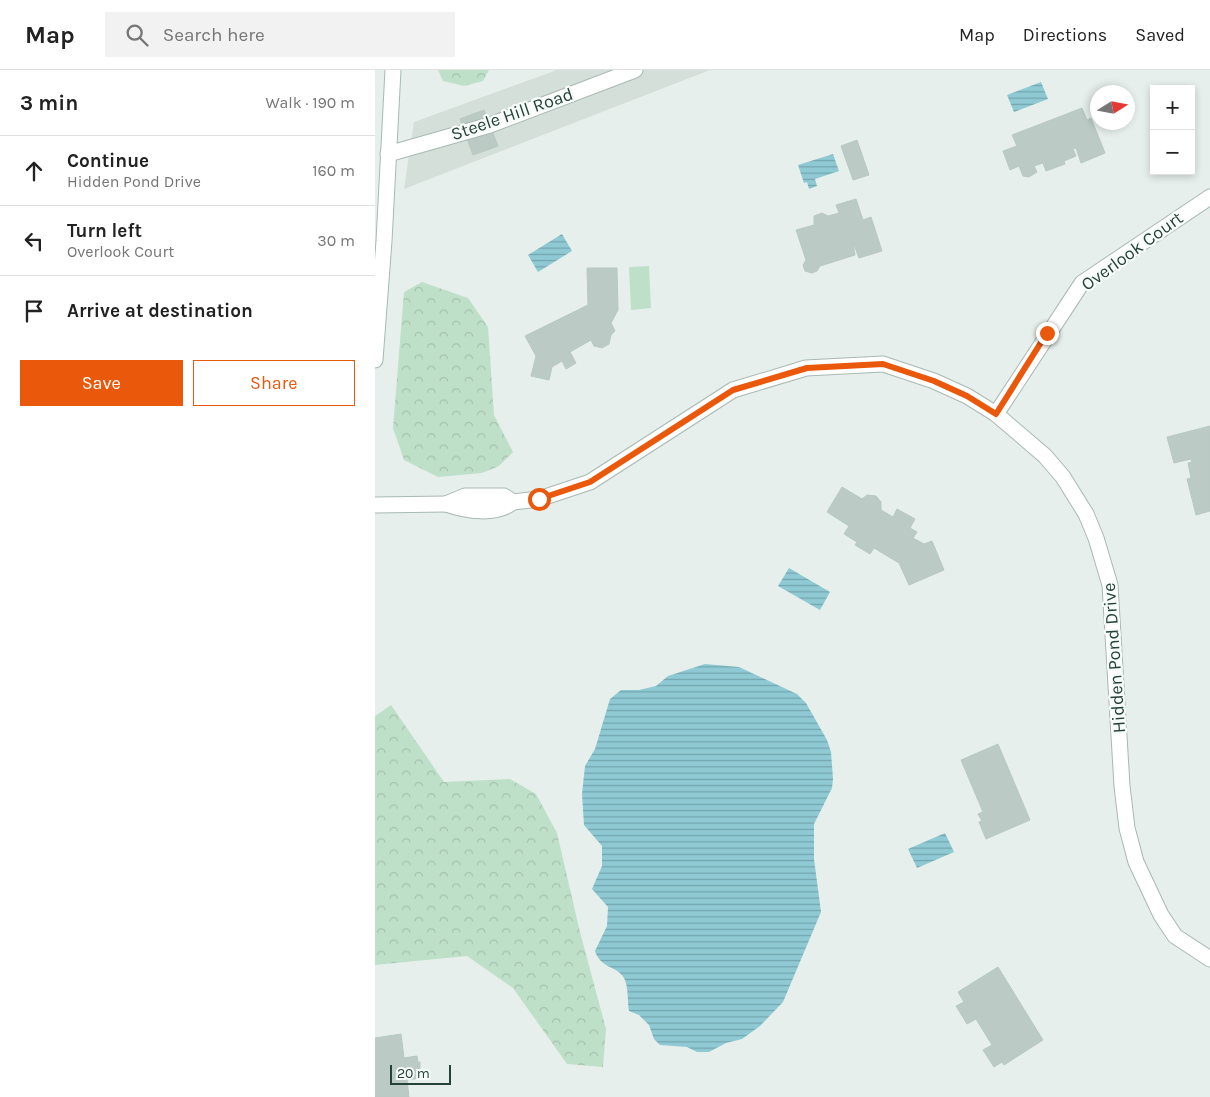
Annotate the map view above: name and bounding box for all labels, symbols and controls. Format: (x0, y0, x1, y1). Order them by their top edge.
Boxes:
search box (105, 12, 455, 57)
text: Map (25, 21, 75, 49)
icon: search (123, 21, 151, 49)
text: Search here (163, 24, 265, 46)
text: Map (959, 24, 995, 46)
text: Directions (1023, 24, 1107, 46)
text: Saved (1135, 24, 1185, 46)
street label: Steele Hill Road (448, 83, 576, 145)
north arrow (1090, 85, 1135, 130)
map controls (1150, 85, 1195, 175)
button: + (1150, 85, 1195, 130)
text: 3 min (20, 91, 78, 115)
text: Walk · 190 m (266, 93, 355, 112)
button: − (1150, 130, 1195, 175)
text: Continue (67, 150, 149, 172)
icon: ahead (20, 157, 48, 185)
text: 160 m (312, 161, 355, 180)
text: Hidden Pond Drive (67, 172, 201, 191)
street label: Overlook Court (1077, 207, 1187, 295)
text: Turn left (67, 220, 142, 242)
icon: left (20, 227, 48, 255)
text: 30 m (317, 231, 355, 250)
text: Overlook Court (67, 242, 174, 261)
icon: arrive (20, 297, 48, 325)
text: Arrive at destination (67, 300, 253, 322)
route end (1036, 322, 1059, 345)
button: Save (20, 360, 183, 406)
button: Share (193, 360, 355, 406)
route start (528, 488, 551, 511)
street label: Hidden Pond Drive (1098, 582, 1130, 734)
scale bar (390, 1062, 451, 1085)
text: 20 m (397, 1065, 430, 1082)

